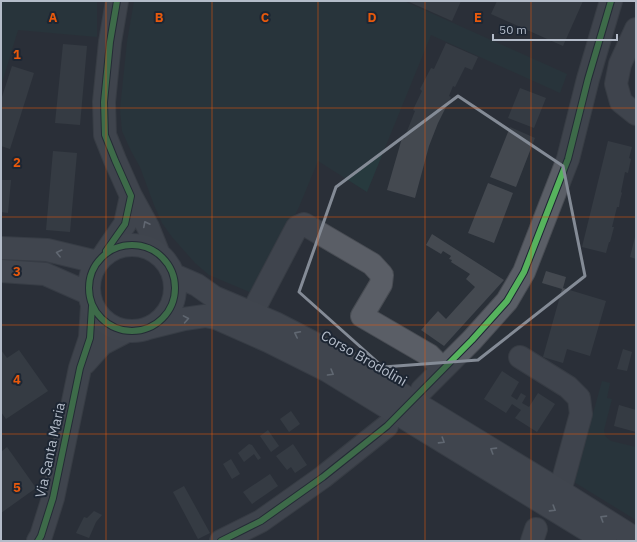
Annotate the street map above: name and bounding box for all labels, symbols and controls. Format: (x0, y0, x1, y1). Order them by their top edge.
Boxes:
text: A (49, 9, 58, 26)
text: B (155, 9, 164, 26)
text: C (261, 9, 270, 26)
text: D (367, 9, 377, 26)
text: E (474, 9, 482, 26)
scale bar (493, 16, 617, 42)
text: 50 m (499, 22, 527, 37)
text: 1 (13, 46, 21, 63)
text: 2 (13, 154, 21, 171)
one-way arrow (143, 220, 151, 228)
one-way arrow (55, 249, 62, 257)
text: 3 (13, 263, 21, 280)
one-way arrow (183, 315, 189, 324)
street label: Corso Brodolini (318, 326, 410, 390)
one-way arrow (293, 331, 301, 338)
one-way arrow (327, 368, 334, 376)
text: 4 (13, 371, 21, 388)
street label: Via Santa Maria (31, 400, 69, 499)
one-way arrow (438, 436, 445, 444)
one-way arrow (490, 447, 497, 454)
text: 5 (13, 479, 21, 496)
one-way arrow (549, 504, 556, 512)
one-way arrow (600, 516, 607, 523)

